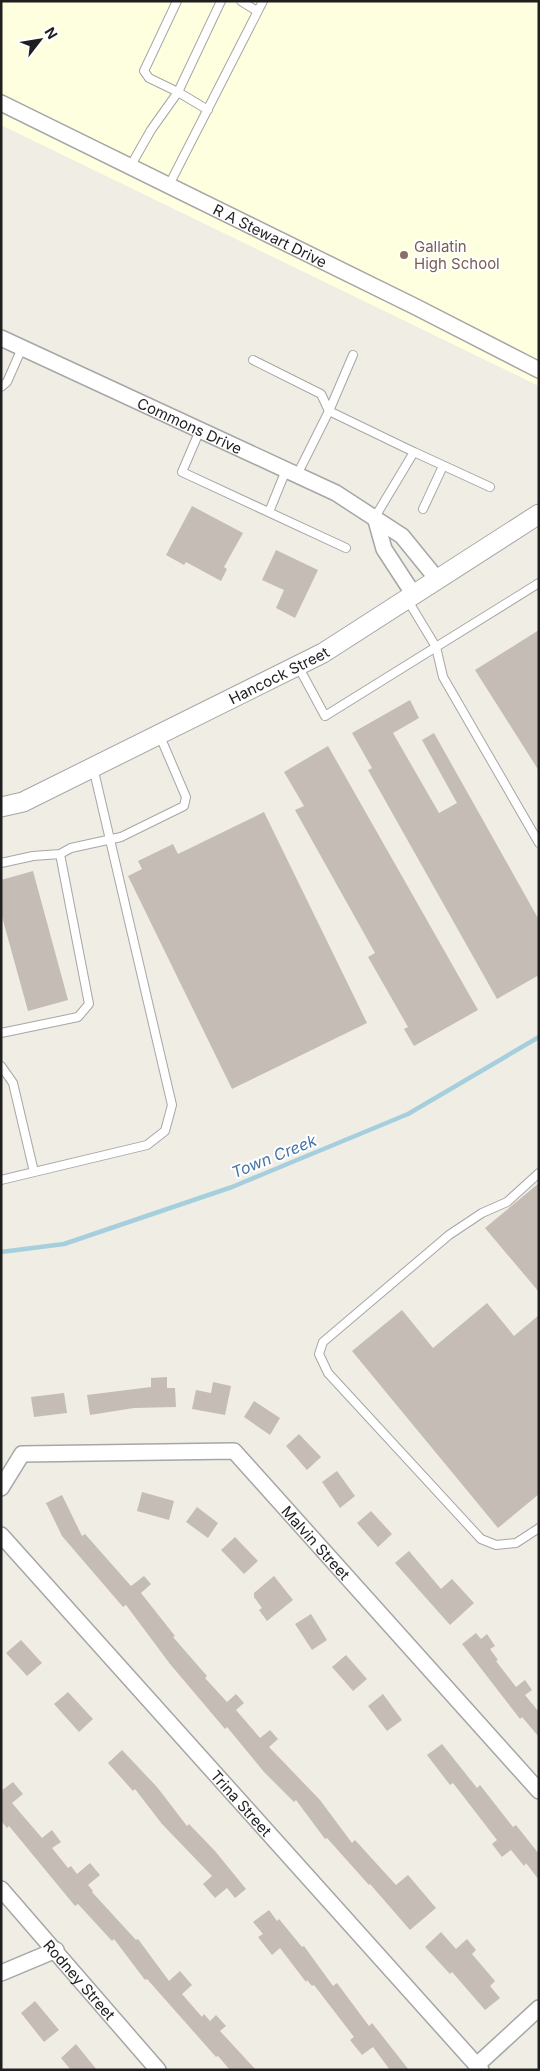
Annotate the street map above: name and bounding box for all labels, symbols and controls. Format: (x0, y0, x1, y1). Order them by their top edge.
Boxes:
north arrow (15, 15, 65, 65)
text: N (42, 24, 62, 42)
street label: R A Stewart Drive (210, 199, 330, 271)
place label: Gallatin High School (414, 237, 500, 273)
marker: Gallatin High School (398, 249, 410, 261)
street label: Commons Drive (134, 393, 245, 458)
street label: Hancock Street (225, 642, 333, 708)
water label: Town Creek (228, 1130, 320, 1182)
street label: Malvin Street (278, 1502, 354, 1584)
street label: Trina Street (207, 1766, 276, 1840)
street label: Rodney Street (40, 1936, 120, 2024)

